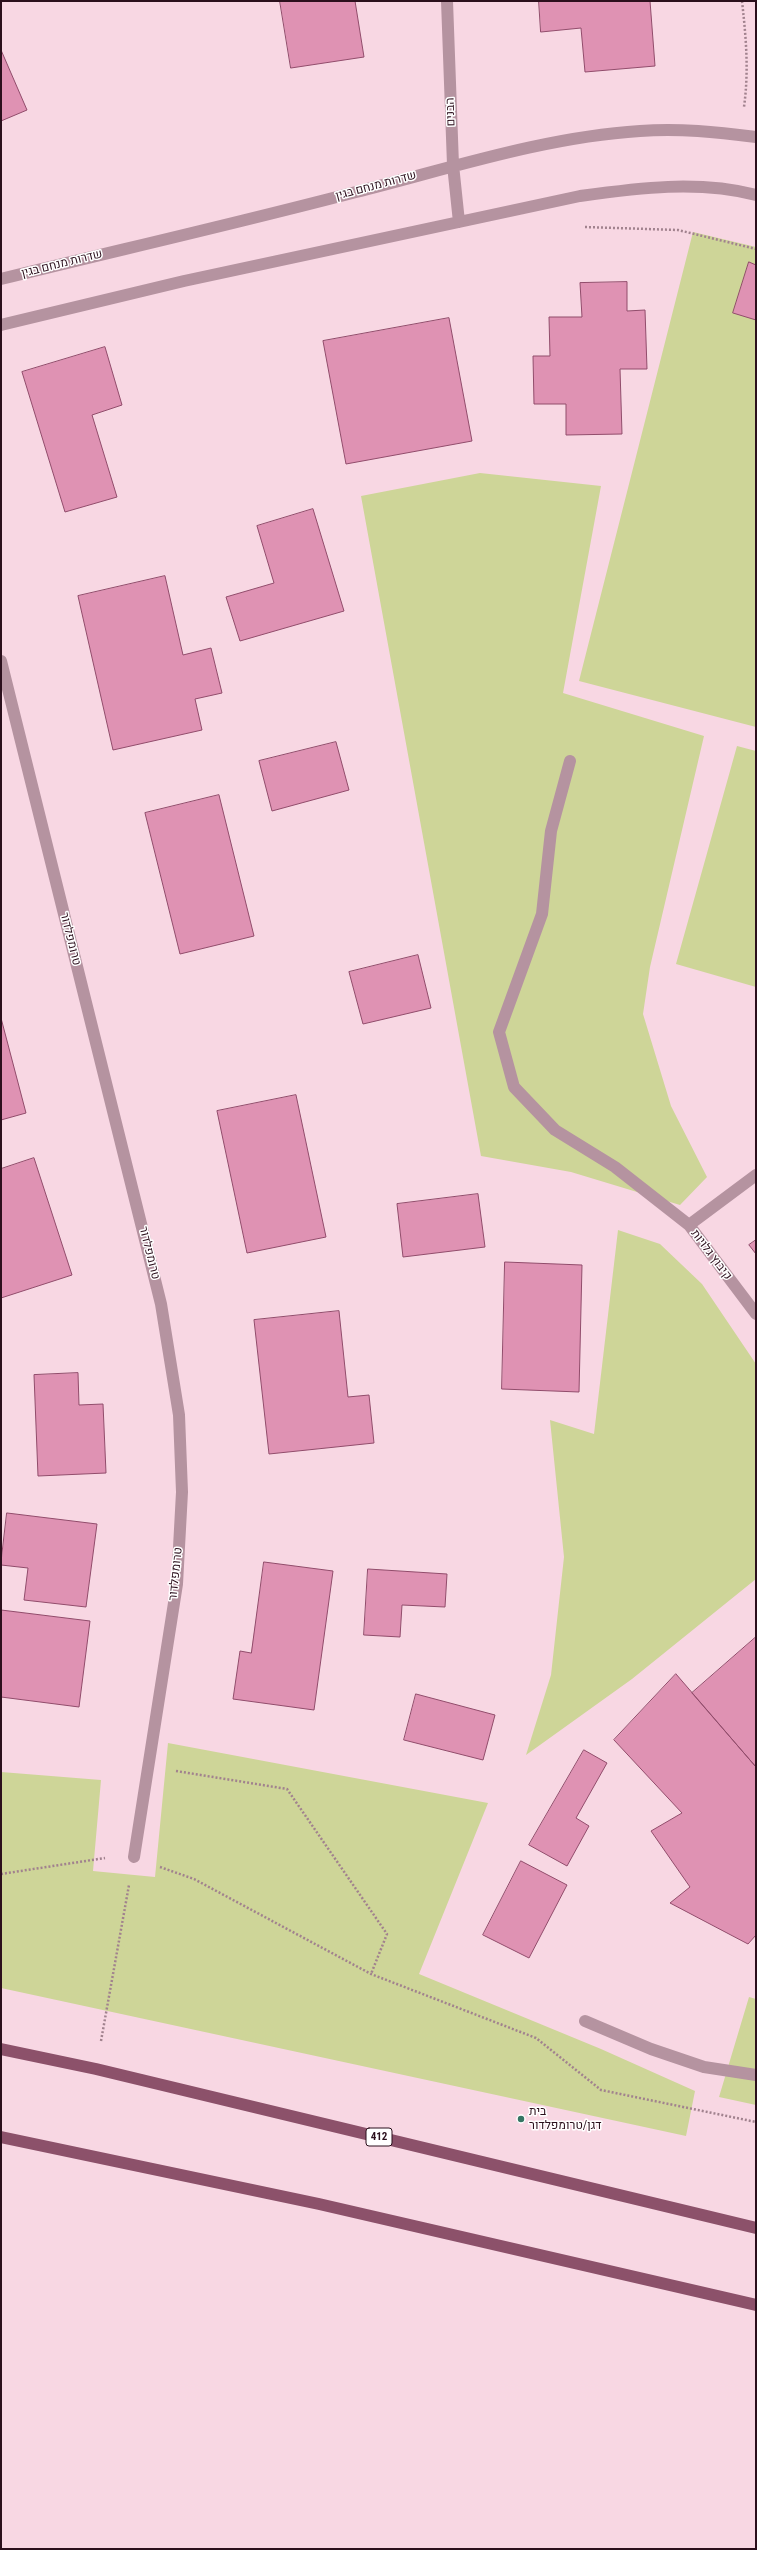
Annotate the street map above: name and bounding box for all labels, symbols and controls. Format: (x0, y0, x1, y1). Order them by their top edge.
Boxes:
street label: הבנים (443, 97, 459, 127)
street label: שדרות מנחם בגין (334, 168, 418, 204)
street label: שדרות מנחם בגין (20, 247, 104, 281)
street label: טרומפלדור (57, 911, 83, 967)
street label: טרומפלדור (136, 1225, 162, 1281)
street label: קיבוץ גלויות (687, 1227, 735, 1283)
street label: טרומפלדור (166, 1546, 186, 1602)
place label: בית דגן/טרומפלדור (529, 2105, 602, 2133)
marker: בית דגן/טרומפלדור (516, 2114, 526, 2124)
road number: 412 (366, 2128, 392, 2146)

